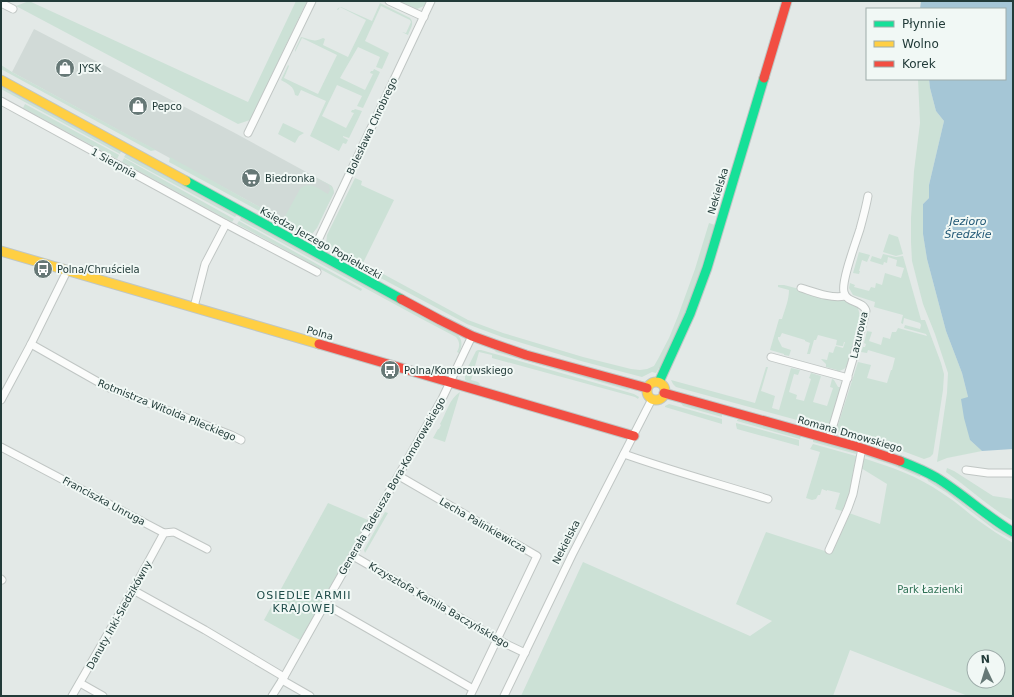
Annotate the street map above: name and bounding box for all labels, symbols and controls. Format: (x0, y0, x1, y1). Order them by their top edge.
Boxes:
legend (866, 8, 1006, 80)
text: Płynnie (902, 17, 946, 31)
text: Wolno (902, 37, 939, 51)
shop icon: JYSK (54, 57, 76, 79)
text: Korek (902, 57, 936, 71)
place label: JYSK (78, 63, 101, 74)
street label: Bolesława Chrobrego (345, 76, 399, 176)
shop icon: Pepco (127, 95, 149, 117)
place label: Pepco (152, 101, 182, 112)
street label: 1 Sierpnia (89, 146, 139, 180)
street label: Nekielska (706, 166, 730, 216)
supermarket icon: Biedronka (240, 167, 262, 189)
place label: Biedronka (265, 173, 315, 184)
street label: Księdza Jerzego Popiełuszki (258, 205, 384, 281)
water label: Jezioro Średzkie (944, 215, 992, 241)
bus stop icon: Polna/Chruściela (32, 258, 54, 280)
place label: Polna/Chruściela (57, 264, 140, 275)
street label: Lazurowa (848, 311, 870, 359)
street label: Polna (305, 324, 335, 342)
bus stop icon: Polna/Komorowskiego (379, 359, 401, 381)
place label: Polna/Komorowskiego (404, 365, 513, 376)
street label: Rotmistrza Witolda Pileckiego (96, 377, 238, 443)
street label: Generała Tadeusza Bora-Komorowskiego (336, 395, 448, 577)
street label: Romana Dmowskiego (796, 414, 904, 454)
street label: Franciszka Unruga (61, 475, 147, 527)
street label: Lecha Palinkiewicza (437, 496, 529, 554)
street label: Nekielska (550, 518, 582, 566)
street label: Danuty Inki-Siedzikówny (84, 559, 154, 671)
street label: Krzysztofa Kamila Baczyńskiego (367, 560, 511, 650)
park label: Park Łazienki (897, 584, 963, 595)
district label: OSIEDLE ARMII KRAJOWEJ (256, 589, 352, 615)
north arrow (966, 649, 1006, 689)
text: N (980, 653, 990, 666)

